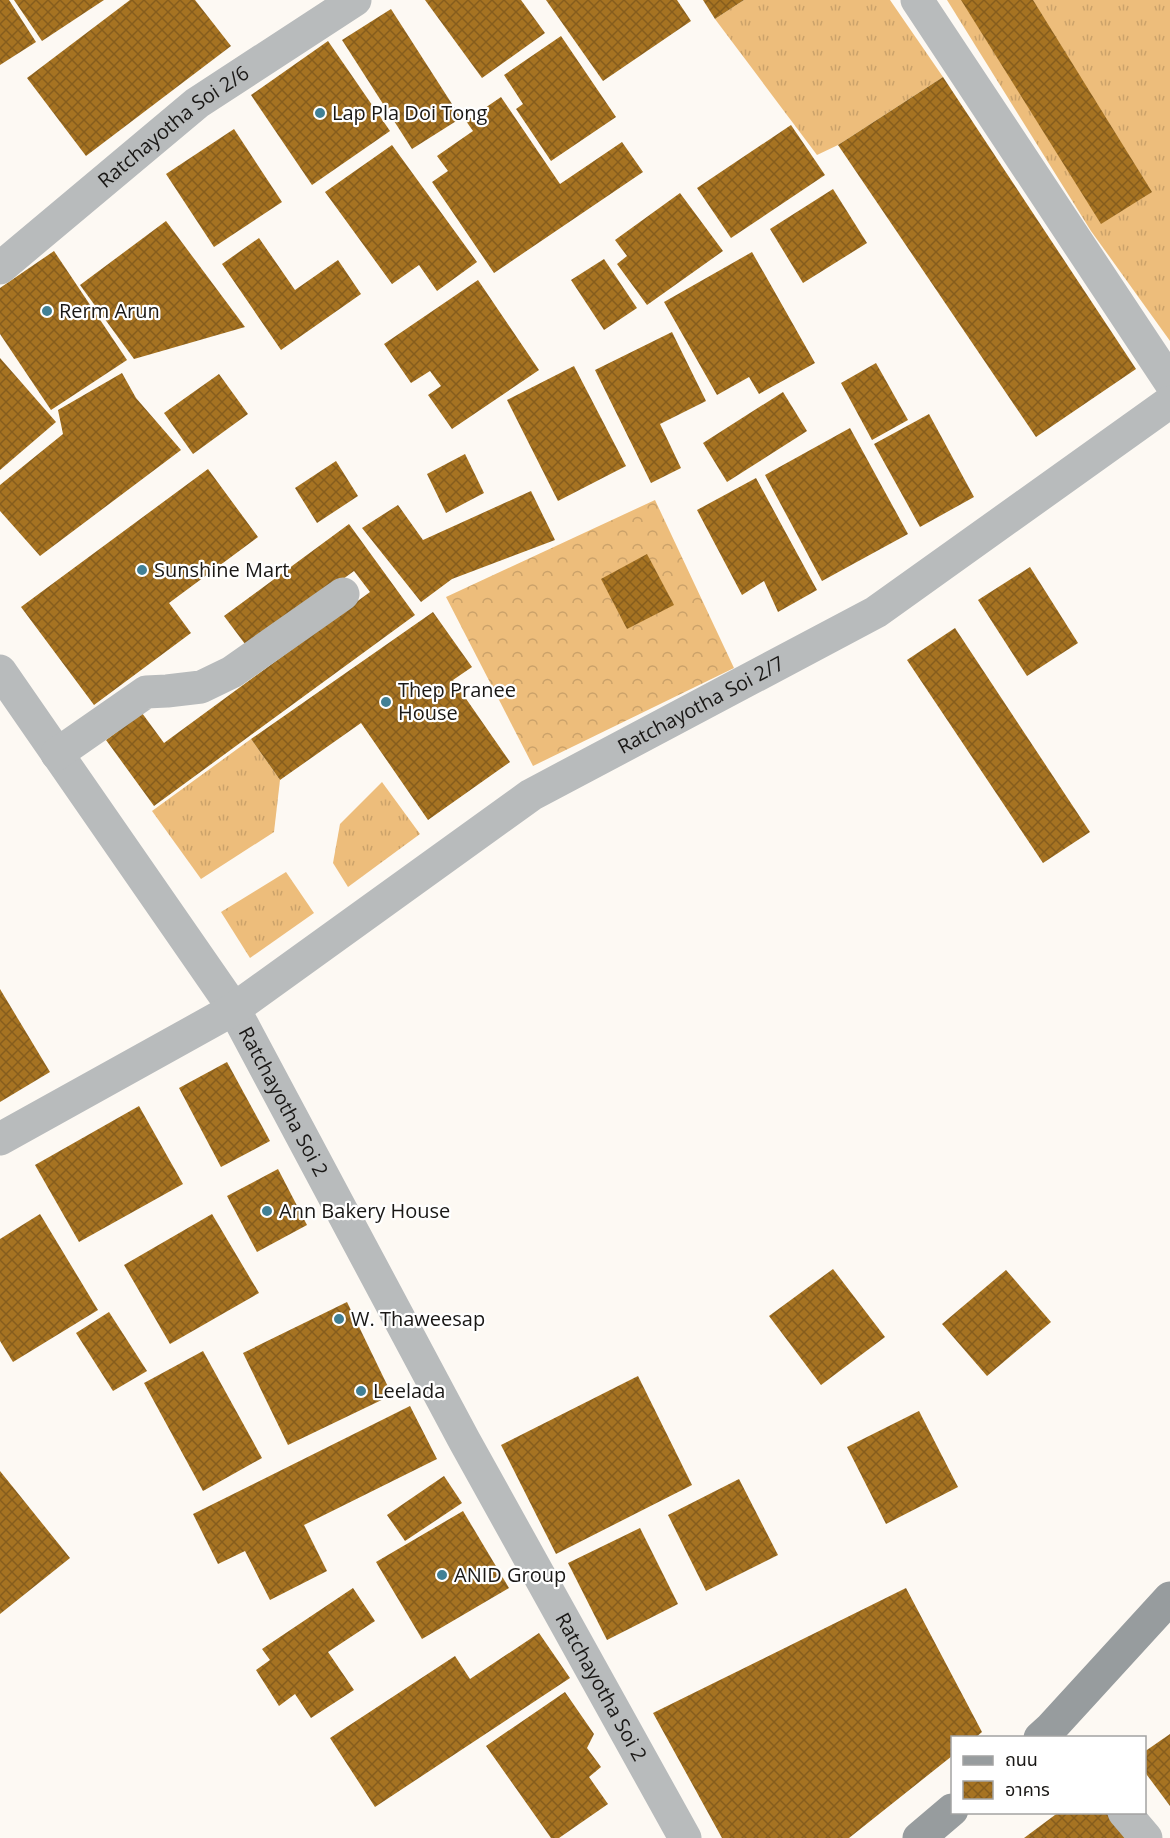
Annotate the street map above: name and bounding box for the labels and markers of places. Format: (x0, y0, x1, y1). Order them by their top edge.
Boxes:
place label: Lap Pla Doi Tong (332, 99, 487, 126)
marker: Lap Pla Doi Tong (313, 106, 327, 120)
place label: Rerm Arun (59, 297, 160, 324)
marker: Rerm Arun (40, 304, 54, 318)
place label: Sunshine Mart (154, 556, 289, 583)
marker: Sunshine Mart (135, 563, 149, 577)
place label: Thep Pranee House (398, 676, 516, 726)
marker: Thep Pranee House (379, 695, 393, 709)
place label: Ann Bakery House (279, 1197, 450, 1224)
marker: Ann Bakery House (260, 1204, 274, 1218)
place label: W. Thaweesap (351, 1305, 485, 1332)
marker: W. Thaweesap (332, 1312, 346, 1326)
place label: Leelada (373, 1377, 445, 1404)
marker: Leelada (354, 1384, 368, 1398)
place label: ANID Group (454, 1561, 566, 1588)
marker: ANID Group (435, 1568, 449, 1582)

